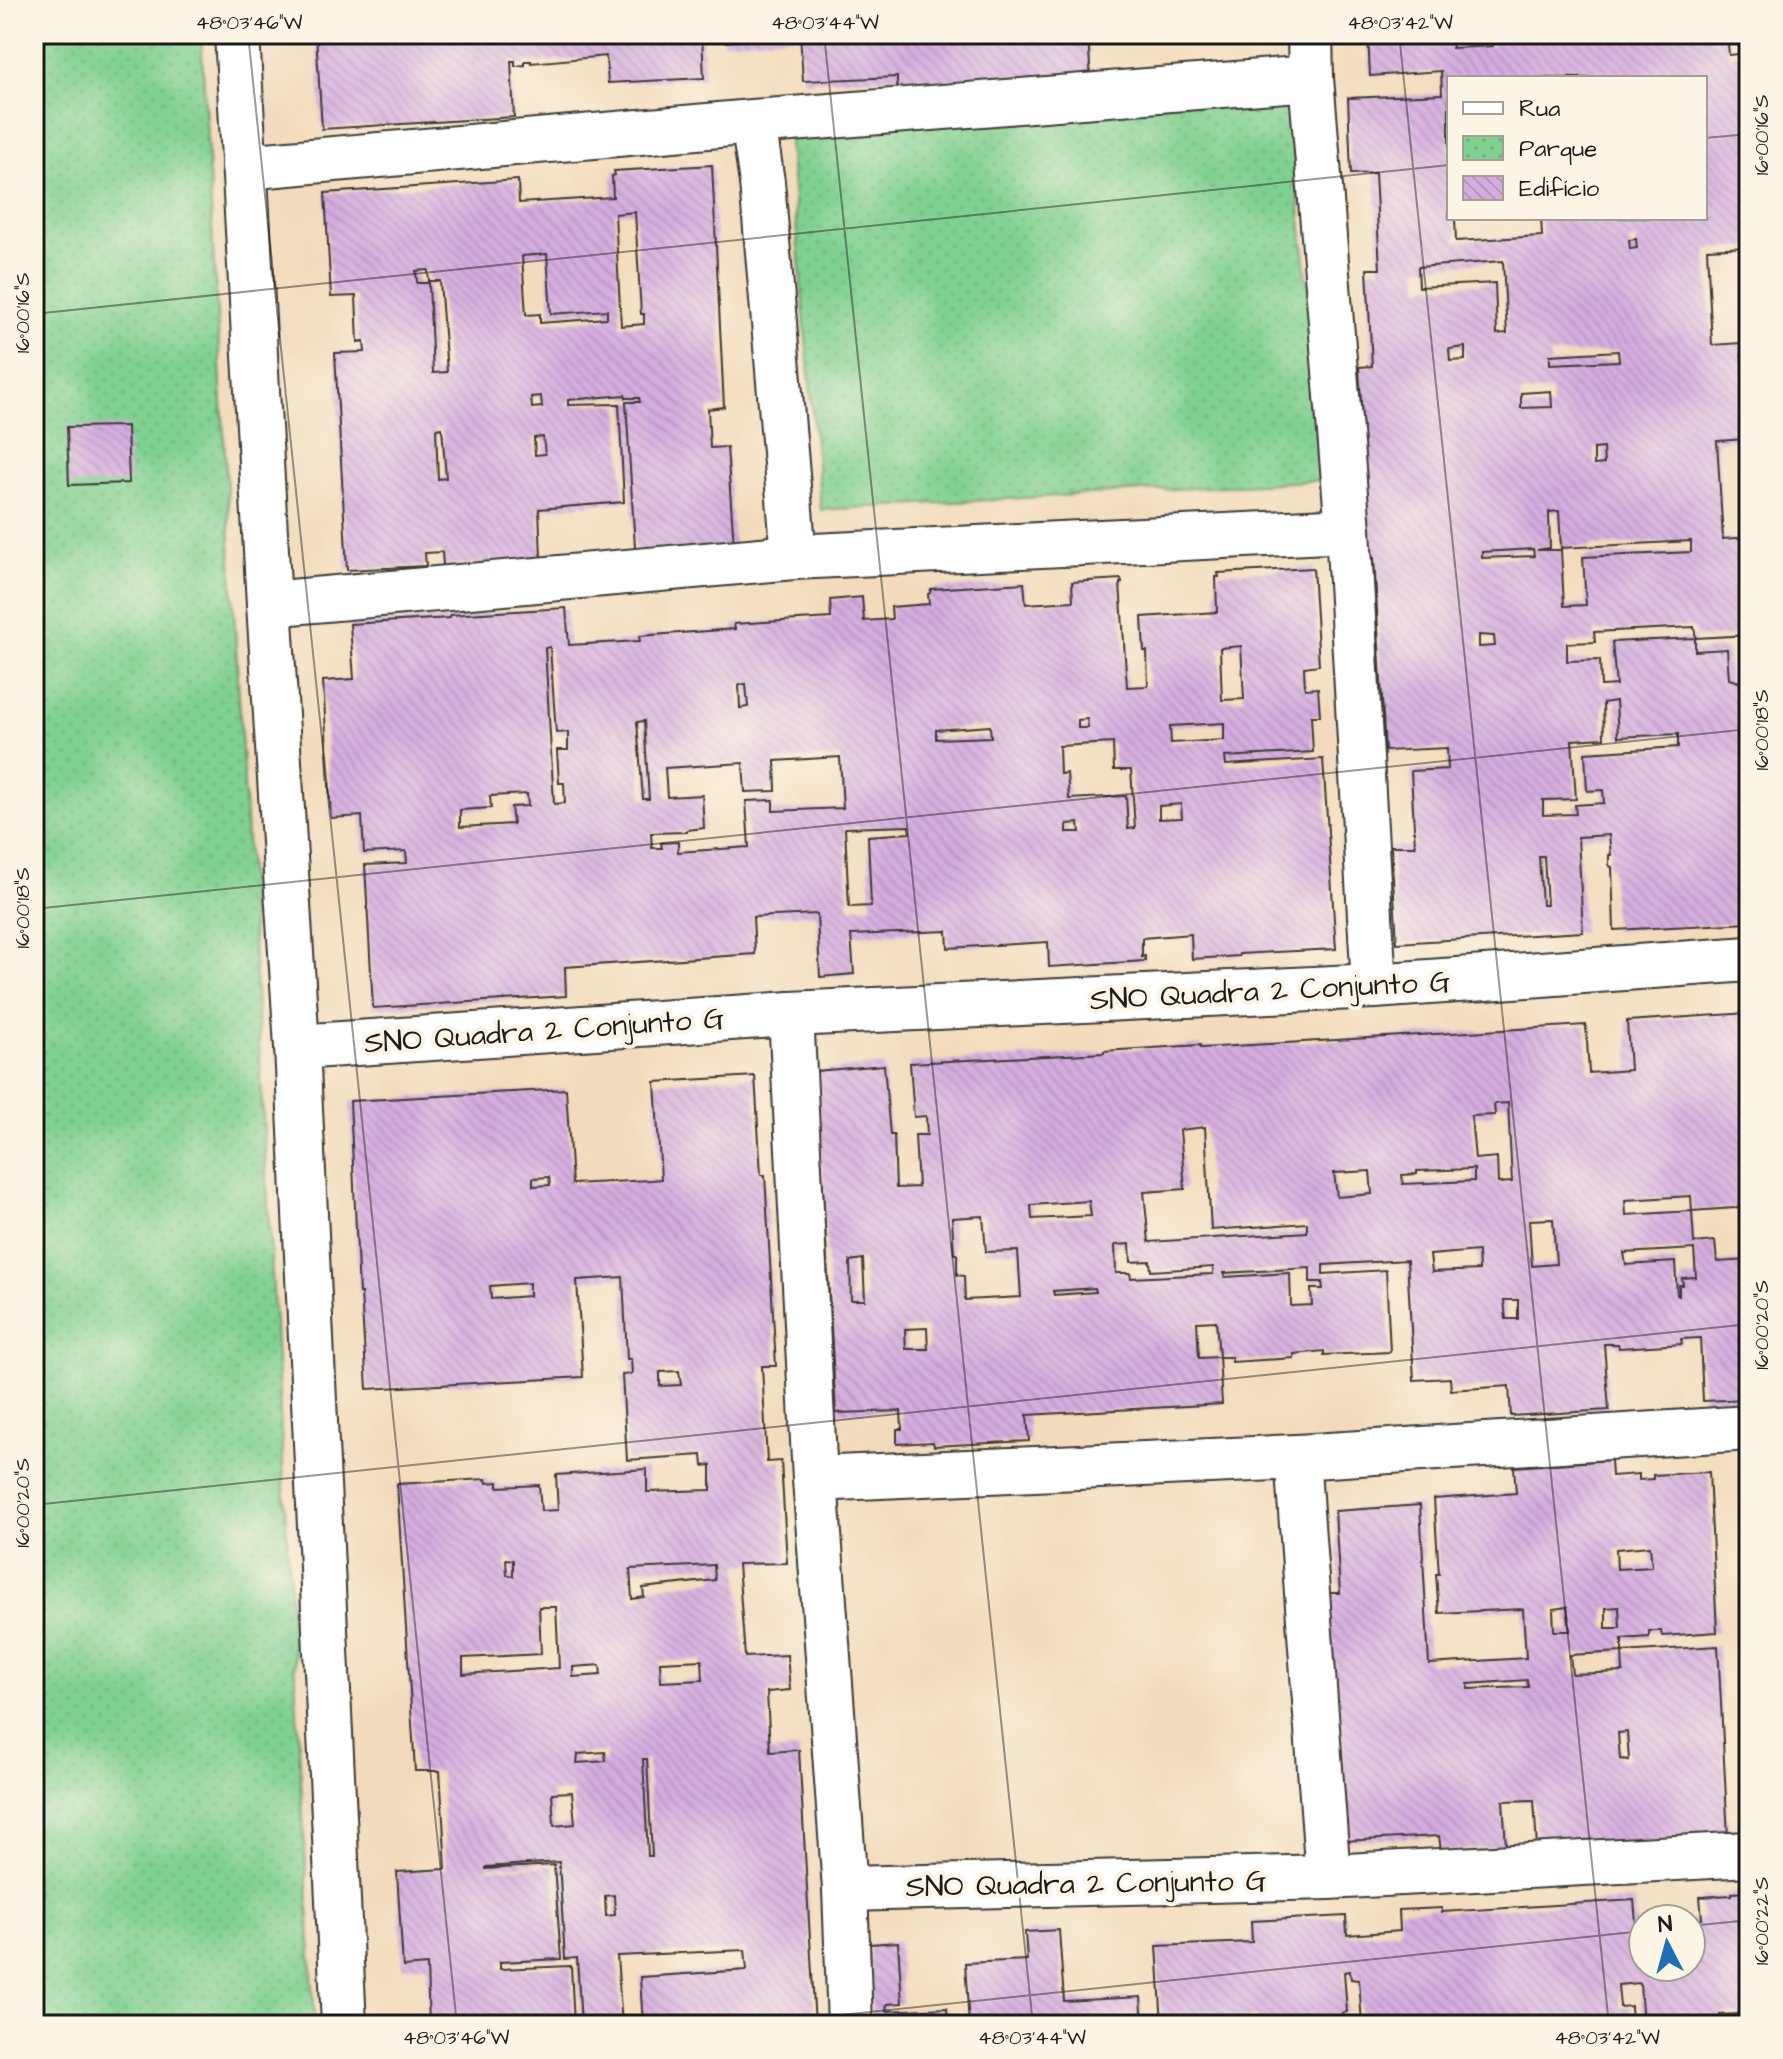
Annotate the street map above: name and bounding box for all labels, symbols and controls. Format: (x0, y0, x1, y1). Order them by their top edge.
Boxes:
text: 48°03'46"W (196, 9, 303, 37)
text: 48°03'44"W (771, 9, 879, 37)
text: 48°03'42"W (1347, 9, 1453, 37)
legend (1447, 76, 1707, 220)
text: Rua (1519, 92, 1561, 126)
text: 16°00'16"S (1748, 95, 1776, 175)
text: Parque (1519, 132, 1597, 166)
text: Edifício (1519, 172, 1600, 206)
text: 16°00'16"S (9, 273, 37, 353)
text: 16°00'18"S (1748, 689, 1776, 771)
text: 16°00'18"S (9, 867, 37, 949)
street label: SNO Quadra 2 Conjunto G (1089, 961, 1452, 1021)
street label: SNO Quadra 2 Conjunto G (363, 997, 726, 1065)
text: 16°00'20"S (1748, 1280, 1776, 1370)
text: 16°00'20"S (9, 1458, 37, 1548)
street label: SNO Quadra 2 Conjunto G (905, 1860, 1267, 1908)
text: 16°00'22"S (1748, 1877, 1776, 1965)
north arrow (1627, 1903, 1707, 1983)
text: N (1657, 1908, 1674, 1941)
text: 48°03'46"W (403, 2024, 510, 2052)
text: 48°03'44"W (978, 2024, 1086, 2052)
text: 48°03'42"W (1554, 2024, 1660, 2052)

